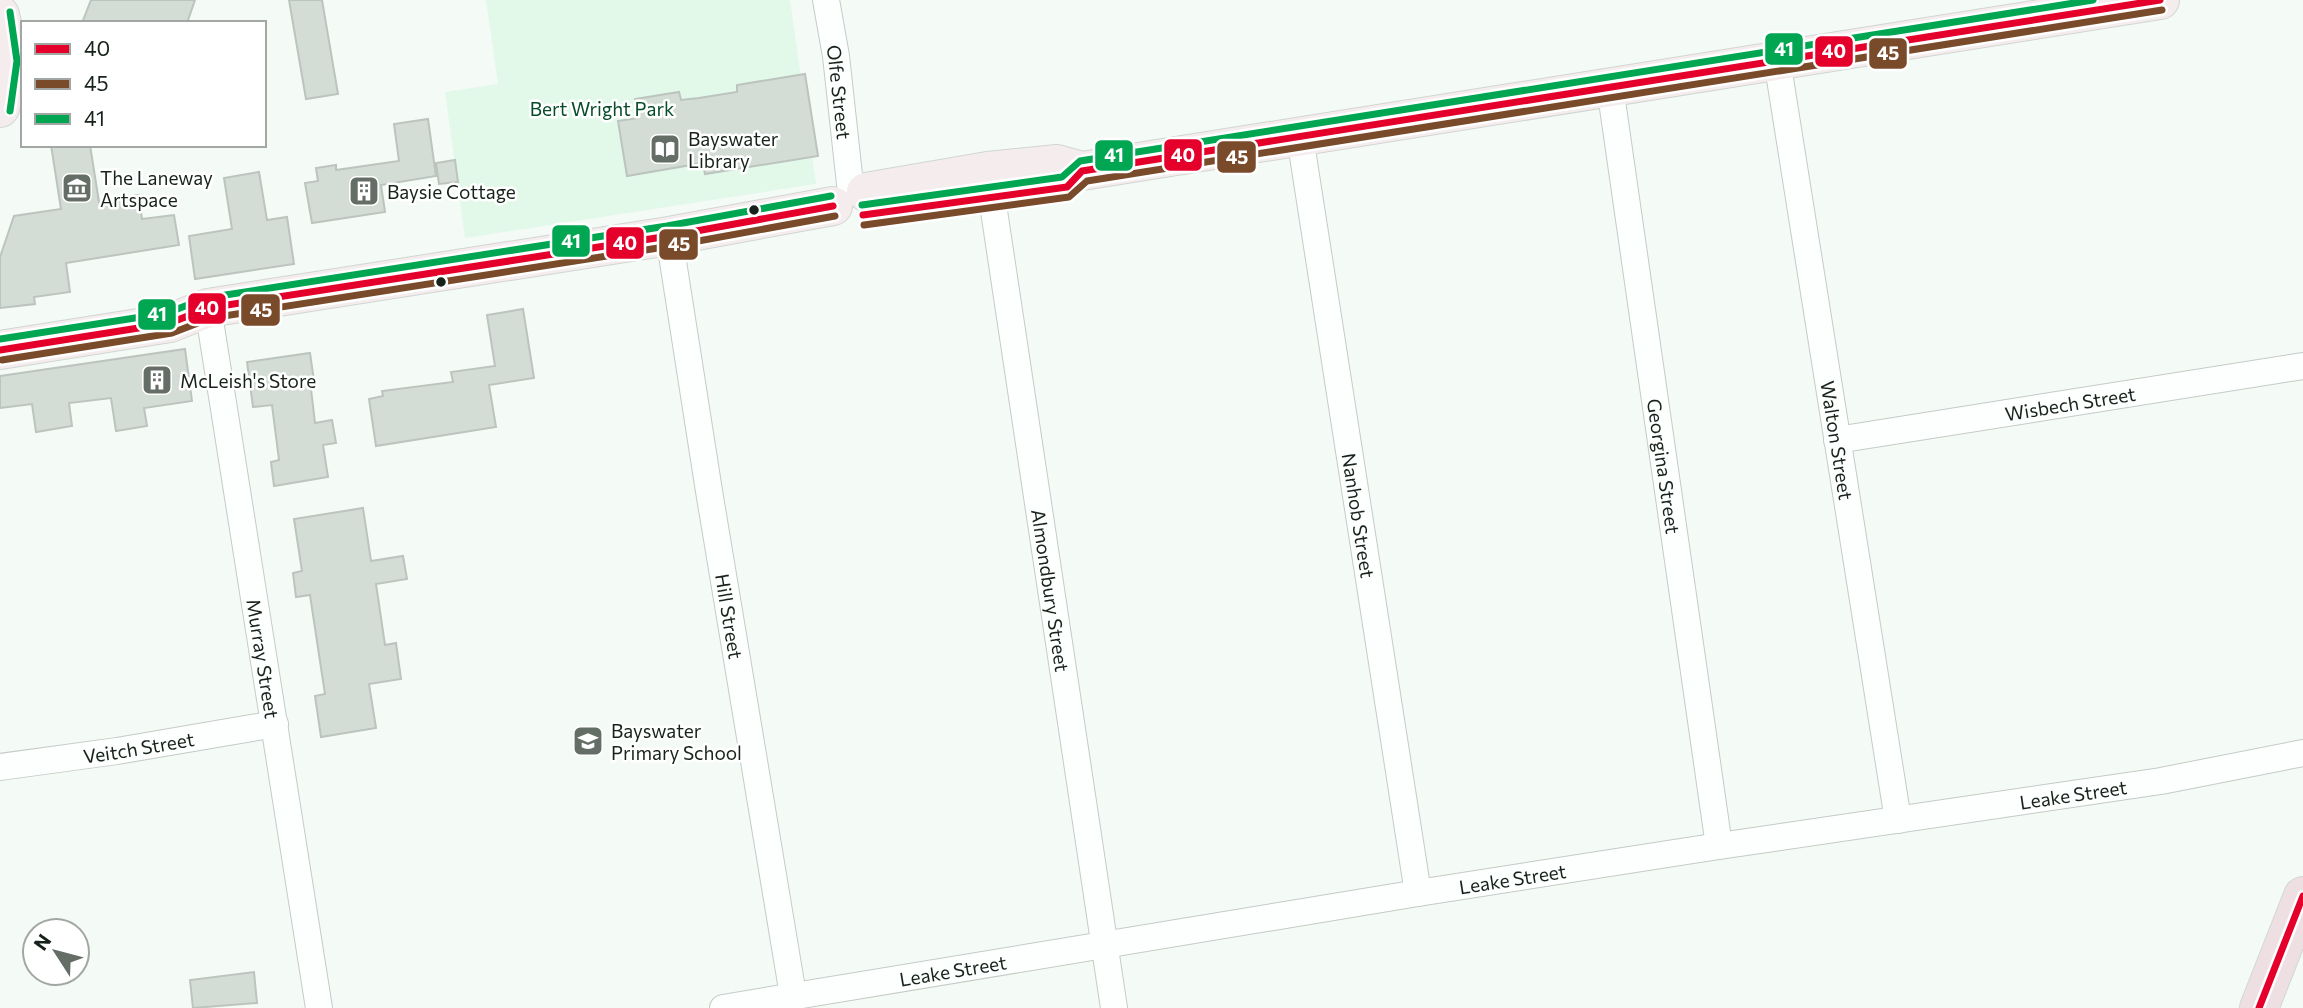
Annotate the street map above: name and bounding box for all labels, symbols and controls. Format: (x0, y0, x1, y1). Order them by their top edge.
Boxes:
legend (21, 21, 266, 147)
line badge: 41 (1764, 32, 1804, 66)
text: 40 (84, 35, 110, 60)
line badge: 40 (1814, 35, 1854, 68)
text: 41 (1774, 37, 1794, 60)
line badge: 45 (1868, 37, 1908, 70)
text: 40 (1822, 39, 1846, 62)
text: 45 (1877, 41, 1899, 64)
street label: Olfe Street (823, 43, 857, 140)
text: 45 (84, 70, 109, 95)
park label: Bert Wright Park (530, 97, 674, 120)
text: 41 (84, 105, 105, 130)
place label: Bayswater Library (688, 127, 779, 172)
library icon: Bayswater Library (648, 132, 682, 166)
line badge: 40 (1163, 138, 1203, 172)
line badge: 41 (1094, 139, 1134, 172)
line badge: 45 (1216, 140, 1257, 174)
text: 41 (1104, 143, 1124, 166)
text: 40 (1171, 143, 1195, 166)
text: 45 (1226, 145, 1248, 168)
place label: The Laneway Artspace (100, 166, 213, 211)
museum icon: The Laneway Artspace (60, 171, 94, 205)
building icon: Baysie Cottage (347, 174, 381, 208)
place label: Baysie Cottage (387, 180, 516, 203)
unlabelled marker (747, 203, 761, 217)
line badge: 41 (551, 224, 591, 258)
line badge: 40 (605, 226, 645, 260)
line badge: 45 (658, 228, 699, 261)
text: 41 (561, 229, 581, 252)
text: 40 (613, 231, 637, 254)
text: 45 (668, 232, 690, 255)
unlabelled marker (434, 275, 448, 289)
line badge: 40 (187, 292, 227, 325)
line badge: 45 (240, 293, 281, 327)
text: 40 (195, 296, 219, 319)
line badge: 41 (137, 298, 177, 331)
text: 45 (250, 298, 272, 321)
text: 41 (147, 302, 167, 325)
building icon: McLeish's Store (140, 363, 174, 397)
place label: McLeish's Store (180, 369, 316, 392)
street label: Walton Street (1817, 379, 1858, 502)
street label: Wisbech Street (2003, 381, 2137, 425)
street label: Georgina Street (1643, 397, 1686, 535)
street label: Nanhob Street (1338, 451, 1380, 580)
street label: Almondbury Street (1028, 507, 1075, 674)
street label: Hill Street (711, 572, 748, 661)
street label: Murray Street (243, 597, 284, 720)
place label: Bayswater Primary School (611, 719, 742, 764)
school or university icon: Bayswater Primary School (571, 724, 605, 758)
street label: Veitch Street (82, 727, 196, 767)
street label: Leake Street (2018, 775, 2128, 813)
street label: Leake Street (1457, 859, 1568, 898)
north arrow (21, 917, 91, 987)
text: N (28, 929, 55, 954)
street label: Leake Street (898, 950, 1008, 990)

